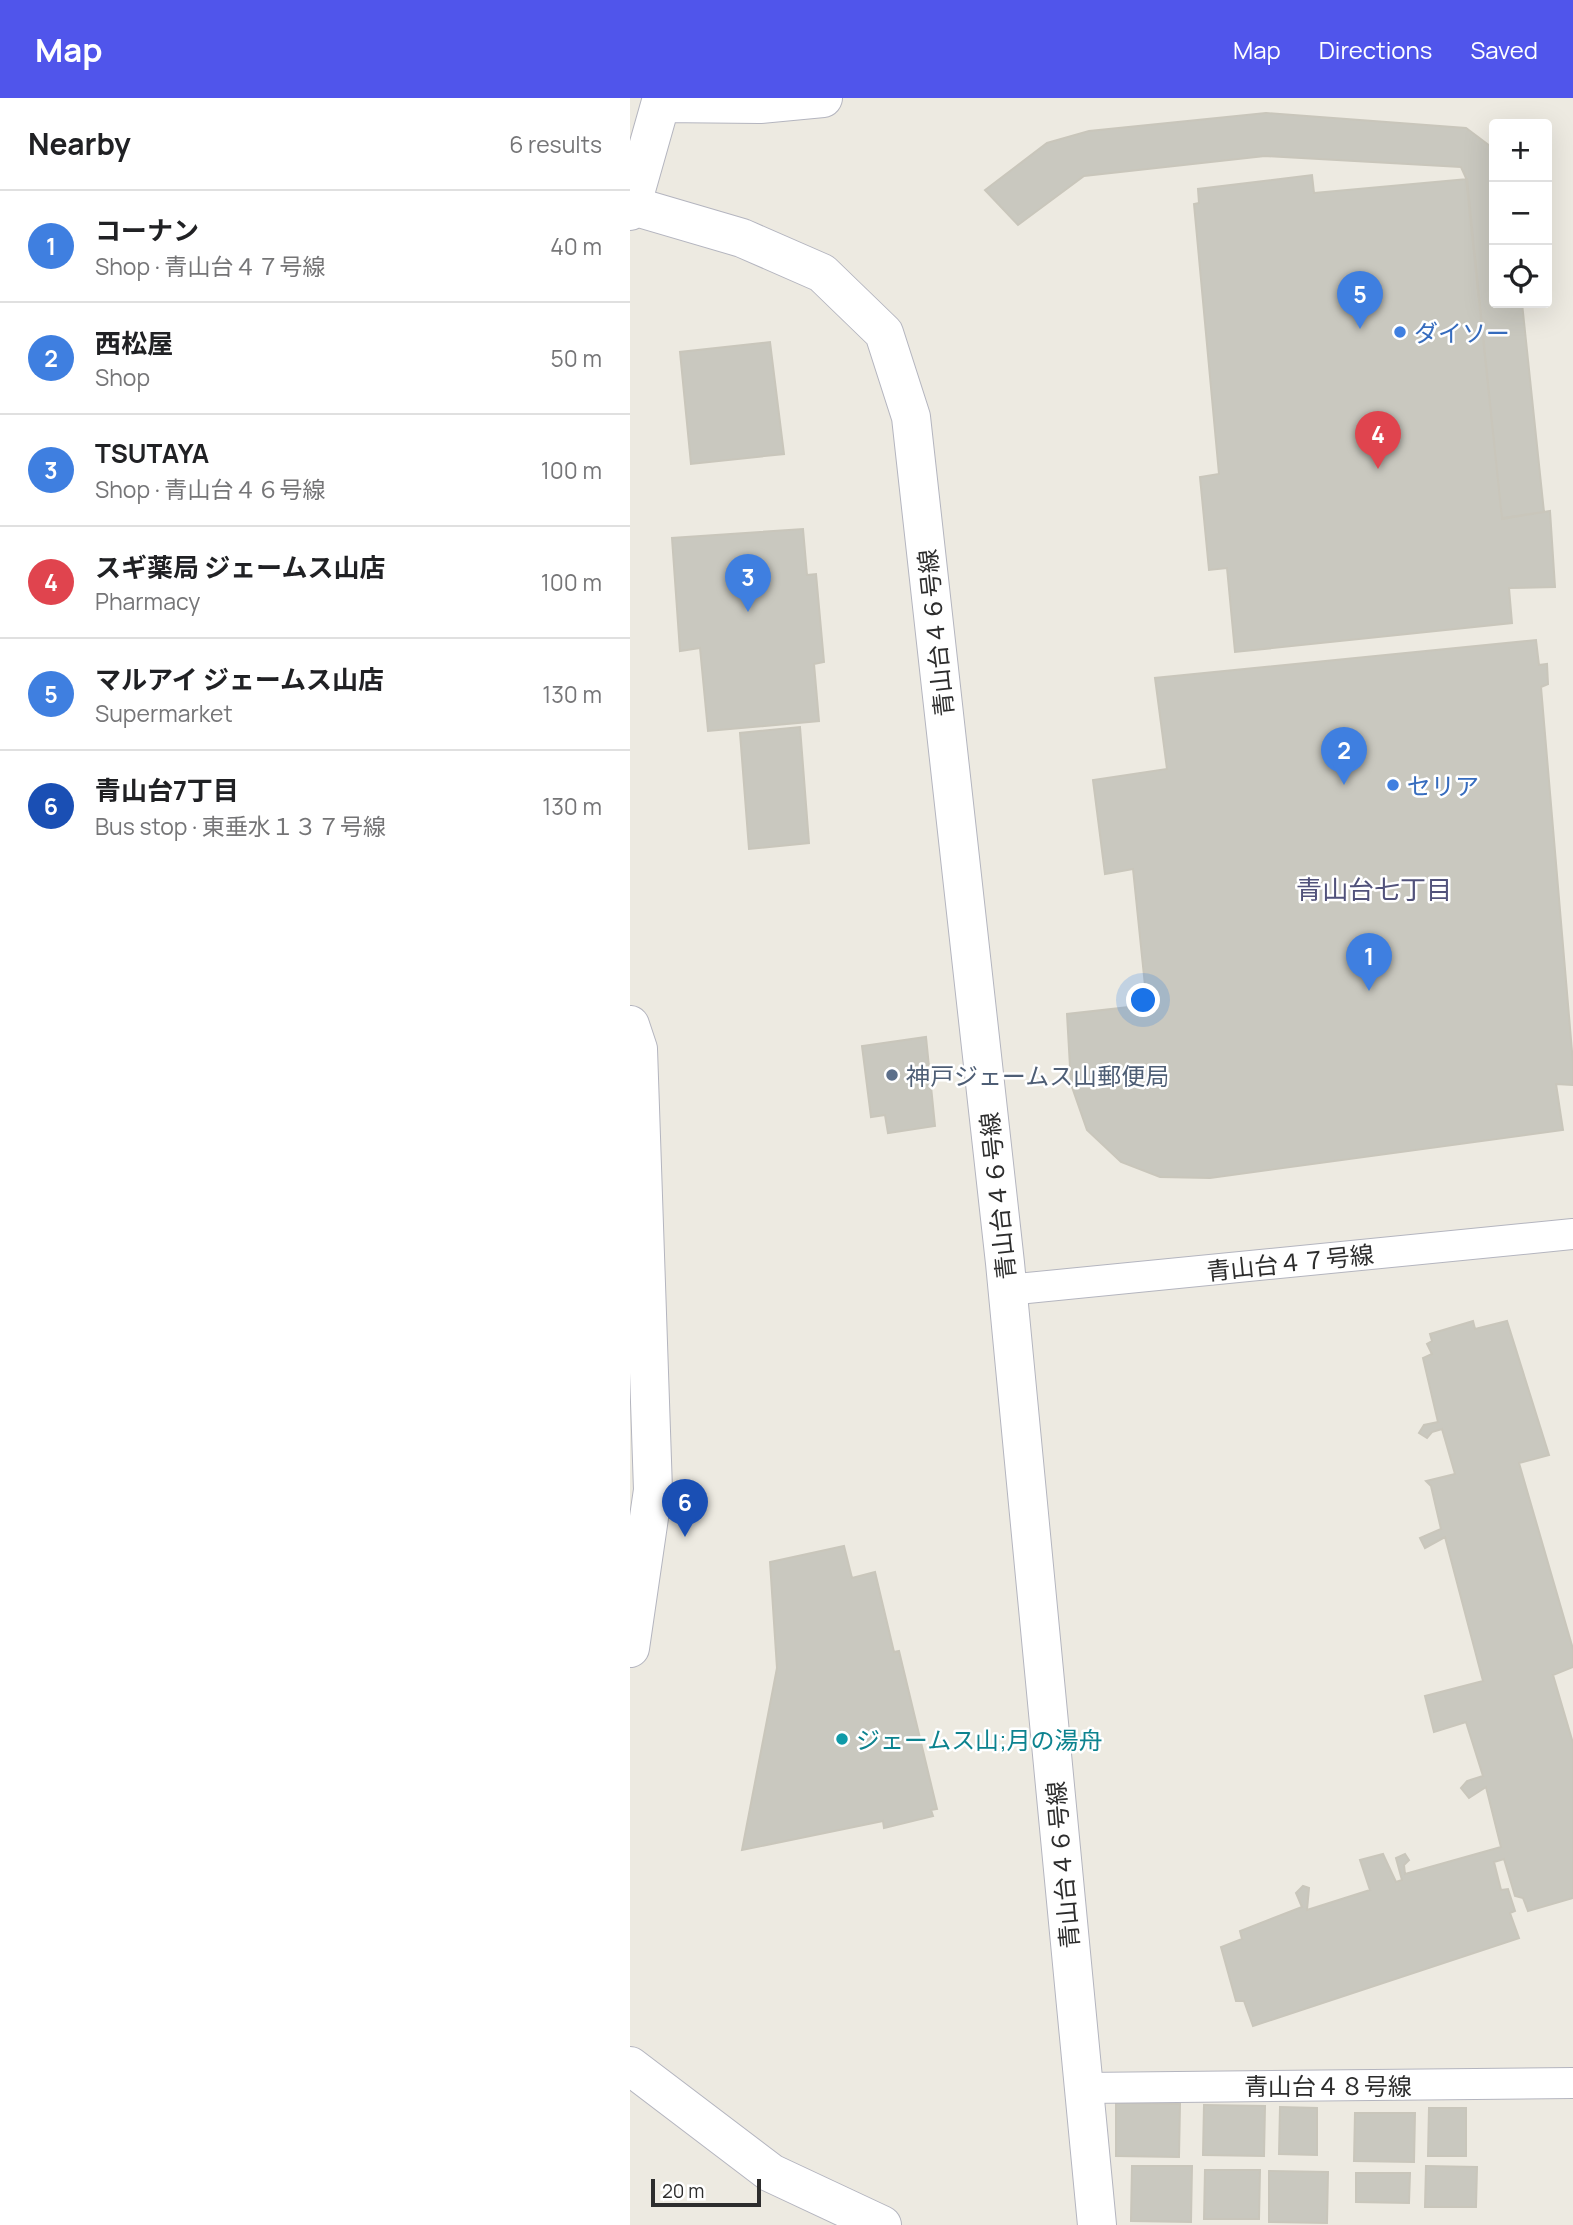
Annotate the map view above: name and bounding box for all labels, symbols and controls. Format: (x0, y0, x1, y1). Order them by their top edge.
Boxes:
text: Map (35, 27, 103, 72)
text: Map (1233, 33, 1281, 66)
text: Directions (1319, 33, 1432, 66)
text: Saved (1470, 33, 1538, 66)
map controls (1489, 119, 1552, 308)
button: + (1489, 119, 1552, 182)
text: Nearby (28, 123, 131, 164)
text: 6 results (509, 128, 602, 160)
button: − (1489, 182, 1552, 245)
text: コーナン (95, 212, 199, 248)
text: 1 (46, 230, 56, 262)
text: 40 m (550, 230, 602, 262)
button: locate (1489, 245, 1552, 308)
text: Shop · 青山台４７号線 (95, 250, 325, 282)
pin: 5 (1337, 271, 1383, 329)
place label: ダイソー (1414, 316, 1510, 349)
marker: ダイソー (1392, 324, 1408, 340)
text: 西松屋 (95, 325, 173, 361)
text: 2 (44, 342, 58, 374)
text: 50 m (551, 342, 602, 374)
text: Shop (95, 361, 150, 393)
pin: 4 (1355, 411, 1401, 469)
text: TSUTAYA (95, 435, 209, 471)
text: 3 (44, 454, 58, 486)
text: 100 m (541, 454, 602, 486)
text: Shop · 青山台４６号線 (95, 473, 325, 505)
street label: 青山台４６号線 (910, 548, 960, 718)
text: スギ薬局 ジェームス山店 (95, 549, 385, 585)
pin: 3 (725, 554, 771, 612)
text: 4 (44, 566, 58, 598)
text: 100 m (541, 566, 602, 598)
text: Pharmacy (95, 585, 200, 617)
text: マルアイ ジェームス山店 (95, 661, 384, 697)
text: 5 (44, 678, 58, 710)
text: 130 m (542, 678, 602, 710)
text: Supermarket (95, 697, 233, 729)
pin: 2 (1321, 727, 1367, 785)
place label: セリア (1407, 769, 1479, 802)
text: 青山台7丁目 (95, 772, 239, 808)
marker: セリア (1385, 777, 1401, 793)
text: 6 (44, 790, 58, 822)
text: 130 m (542, 790, 602, 822)
text: Bus stop · 東垂水１３７号線 (95, 810, 386, 842)
district label: 青山台七丁目 (1296, 871, 1452, 907)
pin: 1 (1346, 933, 1392, 991)
your location (1126, 983, 1160, 1017)
place label: 神戸ジェームス山郵便局 (906, 1059, 1169, 1092)
marker: 神戸ジェームス山郵便局 (884, 1067, 900, 1083)
street label: 青山台４６号線 (972, 1111, 1022, 1281)
street label: 青山台４７号線 (1205, 1237, 1375, 1287)
pin: 6 (662, 1479, 708, 1537)
place label: ジェームス山;月の湯舟 (856, 1723, 1103, 1756)
marker: ジェームス山;月の湯舟 (834, 1731, 850, 1747)
street label: 青山台４６号線 (1038, 1780, 1086, 1950)
street label: 青山台４８号線 (1244, 2069, 1412, 2102)
scale bar (651, 2176, 761, 2208)
text: 20 m (662, 2178, 704, 2204)

